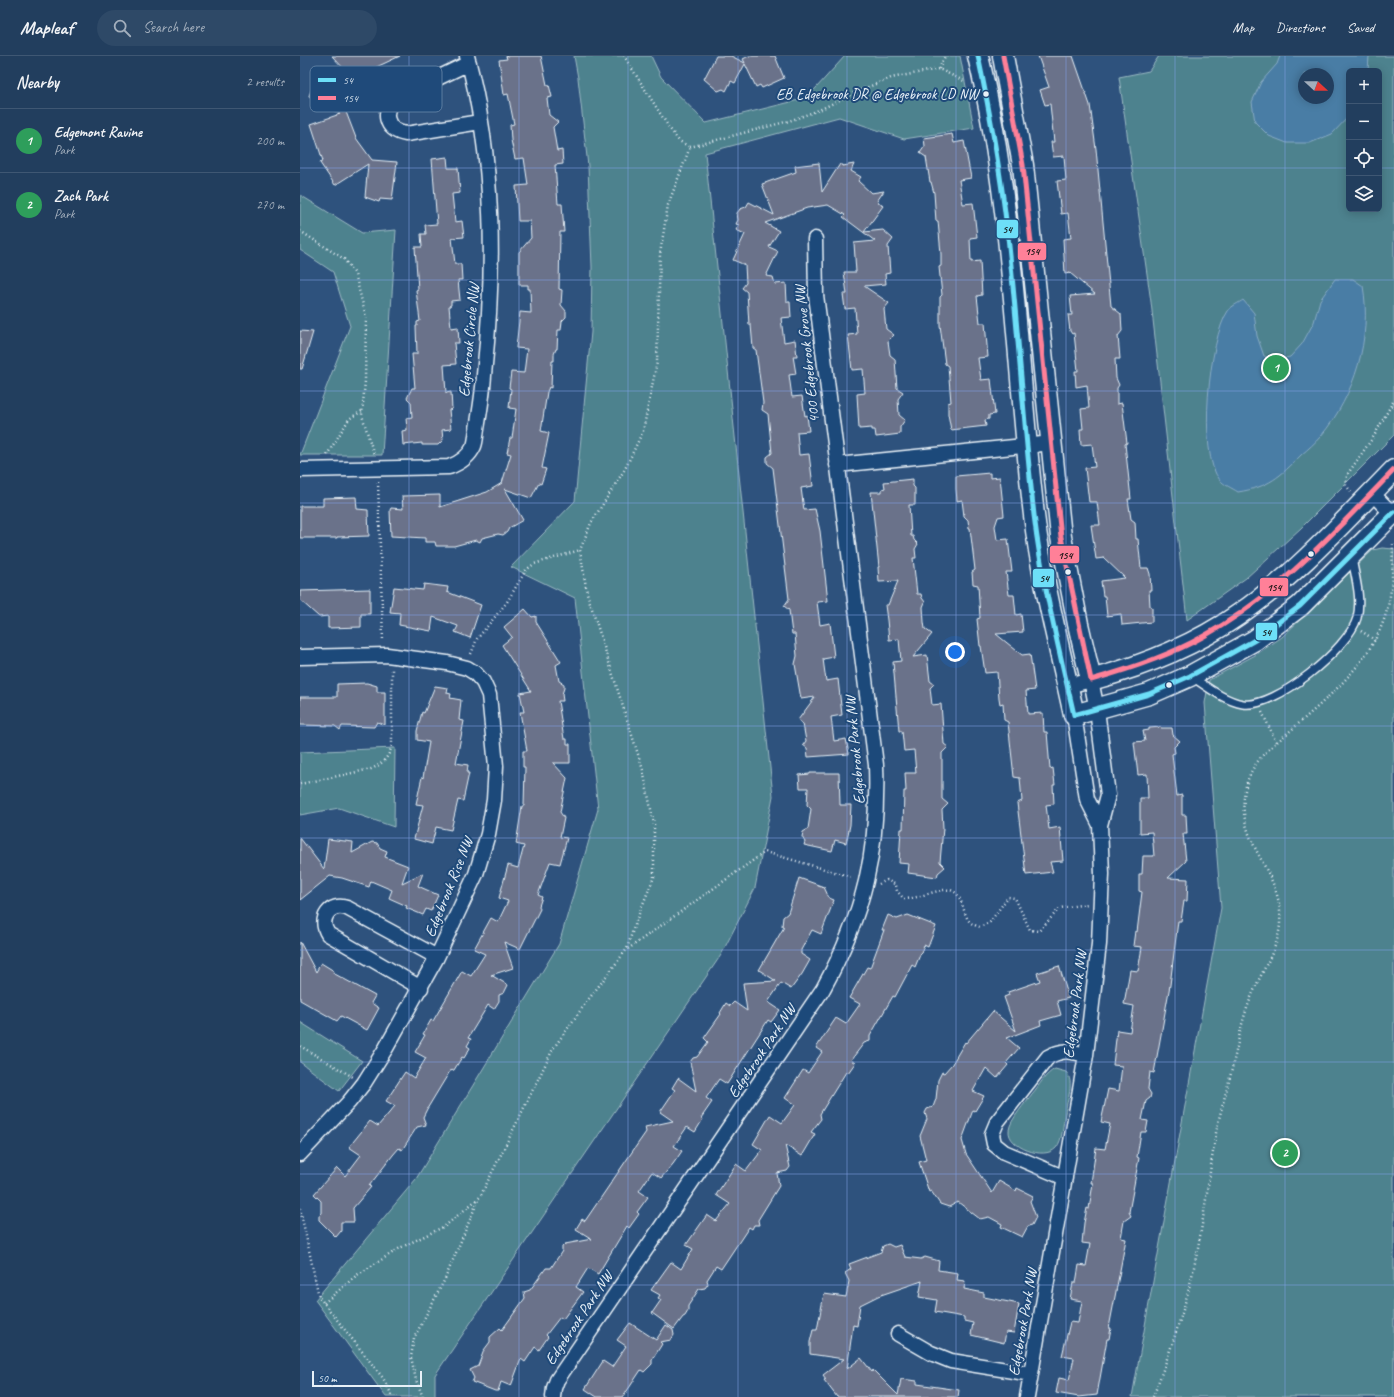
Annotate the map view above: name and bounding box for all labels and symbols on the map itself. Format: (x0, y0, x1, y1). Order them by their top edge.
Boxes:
legend (310, 66, 442, 112)
north arrow (1298, 68, 1334, 104)
text: 54 (343, 73, 354, 87)
place label: EB Edgebrook DR @ Edgebrook LD NW (776, 85, 981, 104)
marker: EB Edgebrook DR @ Edgebrook LD NW (981, 89, 991, 99)
text: 154 (343, 91, 359, 105)
line badge: 54 (996, 219, 1019, 239)
text: 54 (1002, 222, 1014, 236)
line badge: 154 (1017, 242, 1047, 261)
text: 154 (1025, 244, 1041, 258)
street label: Edgebrook Circle NW (454, 281, 484, 398)
street label: 400 Edgebrook Grove NW (790, 282, 824, 424)
pin: 1 (1263, 353, 1289, 383)
line badge: 154 (1049, 545, 1080, 564)
text: 154 (1058, 548, 1074, 562)
unlabelled marker (1306, 549, 1316, 559)
unlabelled marker (1063, 567, 1073, 577)
line badge: 54 (1032, 568, 1055, 588)
text: 54 (1039, 571, 1051, 585)
line badge: 154 (1259, 577, 1289, 597)
text: 154 (1267, 580, 1283, 594)
line badge: 54 (1255, 622, 1278, 641)
text: 54 (1261, 625, 1273, 639)
your location (945, 642, 965, 662)
unlabelled marker (1164, 680, 1174, 690)
street label: Edgebrook Park NW (840, 692, 870, 805)
street label: Edgebrook Rise NW (420, 832, 479, 940)
street label: Edgebrook Park NW (1058, 946, 1092, 1059)
street label: Edgebrook Park NW (723, 998, 802, 1102)
pin: 2 (1272, 1138, 1298, 1168)
street label: Edgebrook Park NW (1004, 1264, 1043, 1377)
street label: Edgebrook Park NW (540, 1265, 619, 1369)
scale bar (312, 1369, 422, 1388)

